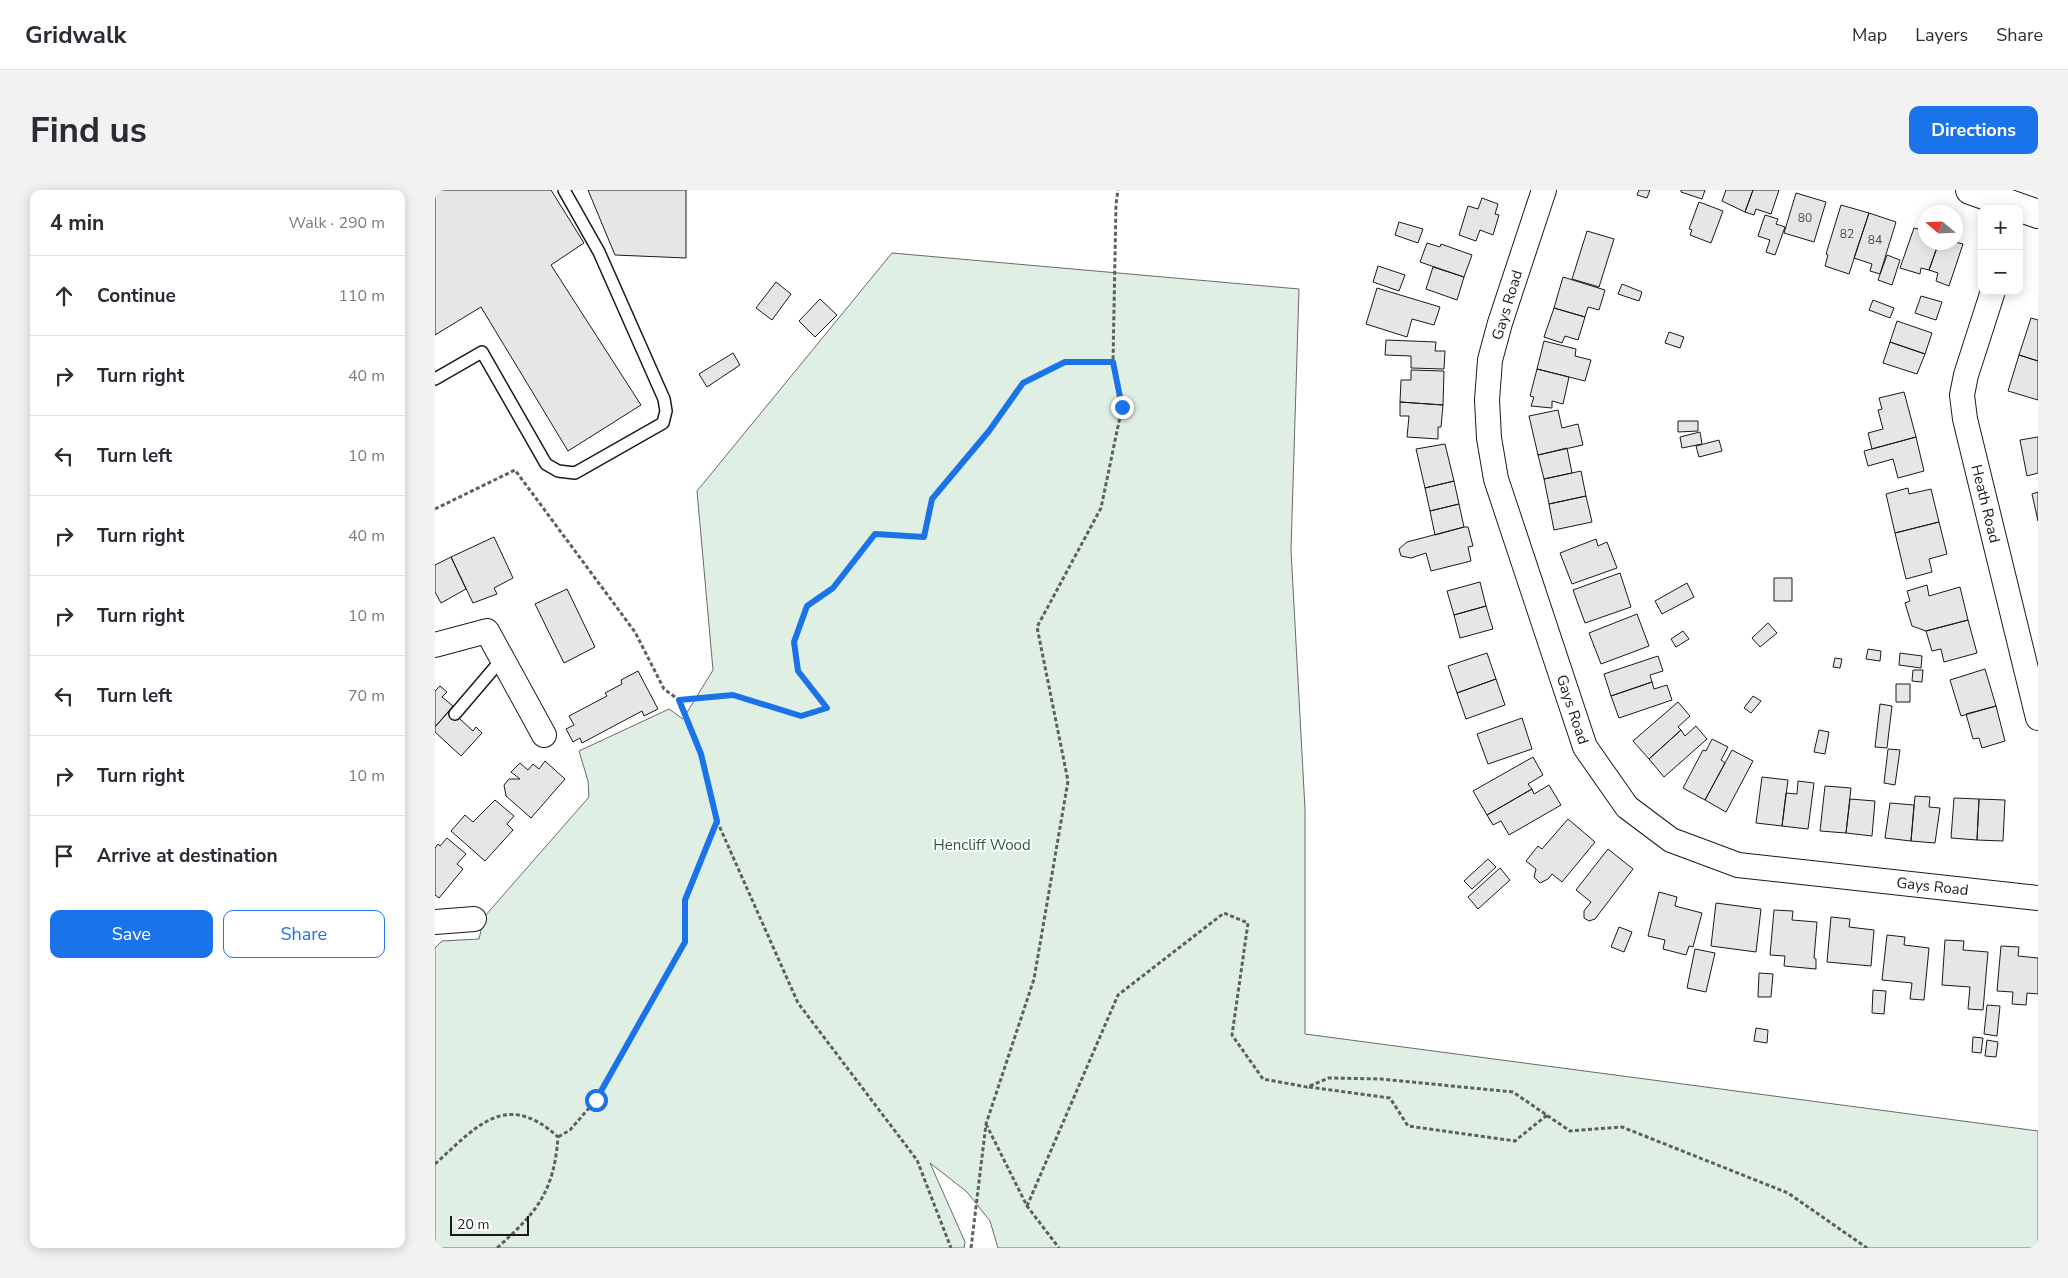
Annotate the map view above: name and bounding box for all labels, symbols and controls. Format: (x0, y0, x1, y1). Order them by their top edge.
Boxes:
text: Gridwalk (25, 19, 126, 51)
text: Map (1852, 23, 1887, 47)
text: Layers (1915, 23, 1968, 47)
text: Share (1996, 23, 2043, 47)
button: Directions (1909, 106, 2038, 154)
text: Find us (30, 107, 147, 154)
north arrow (1918, 205, 1963, 250)
map controls (1978, 205, 2023, 295)
button: + (1978, 205, 2023, 250)
text: 4 min (50, 209, 104, 237)
house number: 80 (1798, 210, 1812, 226)
text: Walk · 290 m (289, 212, 385, 234)
house number: 82 (1840, 226, 1854, 242)
house number: 84 (1868, 232, 1882, 248)
button: − (1978, 250, 2023, 295)
street label: Gays Road (1487, 268, 1527, 342)
icon: ahead (50, 282, 78, 310)
text: Continue (97, 283, 176, 309)
text: 110 m (338, 285, 385, 307)
icon: right (50, 362, 78, 390)
text: Turn right (97, 363, 184, 389)
text: 40 m (348, 365, 385, 387)
route end (1111, 396, 1134, 419)
icon: left (50, 442, 78, 470)
text: Turn left (97, 443, 172, 469)
text: 10 m (348, 445, 385, 467)
street label: Heath Road (1966, 462, 2005, 545)
icon: right (50, 522, 78, 550)
text: Turn right (97, 523, 184, 549)
text: 40 m (348, 525, 385, 547)
icon: right (50, 602, 78, 630)
text: Turn right (97, 603, 184, 629)
text: 10 m (348, 605, 385, 627)
street label: Gays Road (1552, 672, 1593, 747)
icon: left (50, 682, 78, 710)
text: Turn left (97, 683, 172, 709)
text: 70 m (348, 685, 385, 707)
icon: right (50, 762, 78, 790)
text: Turn right (97, 763, 184, 789)
text: 10 m (348, 765, 385, 787)
park label: Hencliff Wood (933, 835, 1031, 855)
icon: arrive (50, 842, 78, 870)
text: Arrive at destination (97, 843, 278, 869)
street label: Gays Road (1895, 873, 1970, 900)
button: Save (50, 910, 213, 958)
button: Share (223, 910, 385, 958)
route start (585, 1089, 608, 1112)
scale bar (450, 1213, 529, 1236)
text: 20 m (457, 1215, 489, 1234)

